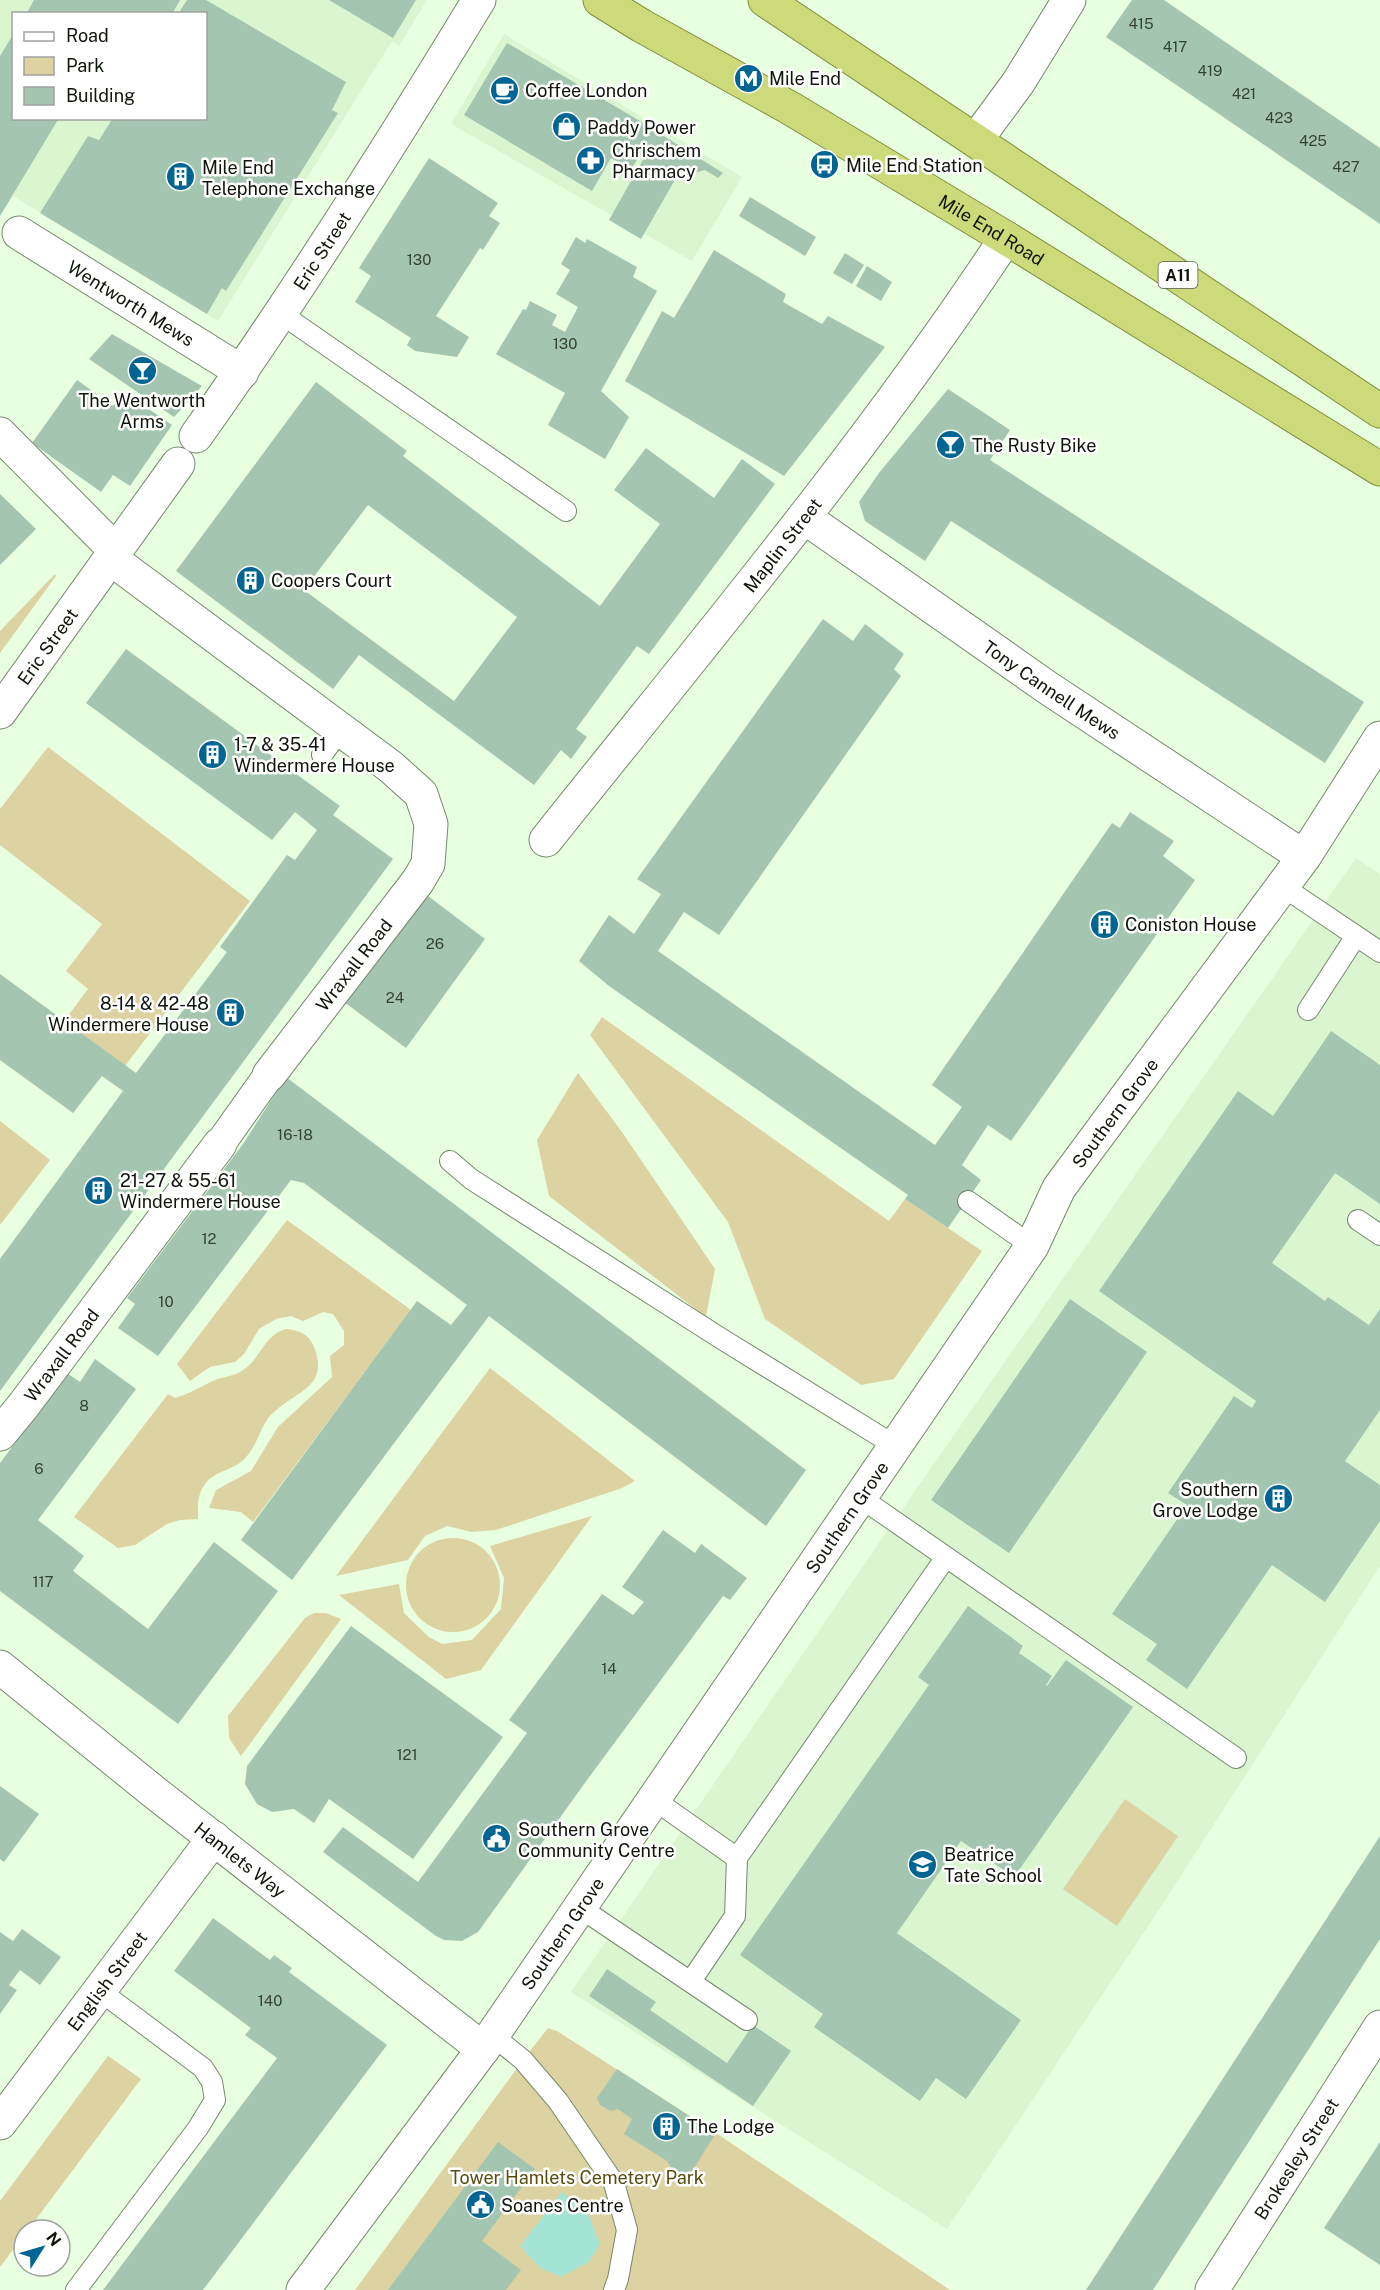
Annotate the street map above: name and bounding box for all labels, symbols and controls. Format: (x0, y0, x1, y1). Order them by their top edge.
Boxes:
legend (12, 12, 207, 120)
house number: 415 (1128, 15, 1154, 32)
text: Road (66, 25, 109, 46)
house number: 417 (1163, 38, 1187, 55)
text: Park (66, 55, 104, 76)
metro station icon: Mile End (732, 62, 764, 94)
house number: 419 (1198, 62, 1222, 79)
place label: Mile End (769, 68, 841, 89)
cafe icon: Coffee London (488, 74, 520, 106)
place label: Coffee London (525, 80, 647, 101)
text: Building (66, 85, 135, 106)
house number: 421 (1232, 85, 1256, 102)
house number: 423 (1265, 109, 1293, 126)
shop icon: Paddy Power (550, 111, 582, 143)
place label: Paddy Power (587, 117, 696, 138)
house number: 425 (1299, 132, 1327, 149)
place label: Chrischem Pharmacy (612, 140, 701, 182)
pharmacy icon: Chrischem Pharmacy (575, 144, 607, 176)
bus stop icon: Mile End Station (809, 149, 841, 181)
place label: Mile End Station (846, 155, 983, 176)
place label: Mile End Telephone Exchange (202, 157, 375, 199)
house number: 427 (1332, 158, 1360, 175)
building icon: Mile End Telephone Exchange (165, 161, 197, 193)
street label: Mile End Road (935, 190, 1048, 269)
street label: Eric Street (289, 208, 355, 294)
house number: 130 (407, 251, 431, 268)
street label: Wentworth Mews (64, 256, 198, 350)
road number: A11 (1158, 262, 1198, 288)
house number: 130 (553, 335, 577, 352)
bar icon: The Wentworth Arms (126, 355, 158, 387)
place label: The Wentworth Arms (79, 390, 205, 432)
bar icon: The Rusty Bike (935, 429, 967, 461)
place label: The Rusty Bike (972, 435, 1096, 456)
street label: Maplin Street (739, 494, 826, 596)
building icon: Coopers Court (234, 564, 266, 596)
place label: Coopers Court (271, 570, 392, 591)
street label: Eric Street (13, 604, 82, 689)
street label: Tony Cannell Mews (979, 636, 1124, 743)
place label: 1-7 & 35-41 Windermere House (234, 734, 395, 776)
building icon: 1-7 & 35-41 Windermere House (197, 738, 229, 770)
building icon: Coniston House (1088, 908, 1120, 940)
place label: Coniston House (1125, 914, 1257, 935)
street label: Wraxall Road (312, 915, 396, 1015)
house number: 26 (426, 935, 444, 952)
house number: 24 (386, 989, 404, 1006)
place label: 8-14 & 42-48 Windermere House (48, 993, 209, 1035)
building icon: 8-14 & 42-48 Windermere House (214, 997, 246, 1029)
street label: Southern Grove (1067, 1054, 1162, 1172)
house number: 16-18 (277, 1126, 313, 1143)
place label: 21-27 & 55-61 Windermere House (120, 1170, 281, 1212)
building icon: 21-27 & 55-61 Windermere House (83, 1174, 115, 1206)
house number: 12 (201, 1230, 217, 1247)
house number: 10 (158, 1293, 174, 1310)
street label: Wraxall Road (20, 1304, 103, 1406)
house number: 8 (79, 1397, 89, 1414)
street label: Southern Grove (801, 1457, 892, 1577)
house number: 6 (34, 1460, 44, 1477)
place label: Southern Grove Lodge (1153, 1479, 1258, 1521)
building icon: Southern Grove Lodge (1263, 1483, 1295, 1515)
house number: 117 (32, 1573, 54, 1590)
house number: 14 (601, 1660, 617, 1677)
house number: 121 (396, 1746, 418, 1763)
street label: Hamlets Way (191, 1817, 290, 1902)
place label: Southern Grove Community Centre (518, 1819, 675, 1861)
public building icon: Southern Grove Community Centre (481, 1823, 513, 1855)
place label: Beatrice Tate School (944, 1844, 1042, 1886)
school or university icon: Beatrice Tate School (907, 1848, 939, 1880)
street label: Southern Grove (516, 1873, 608, 1993)
street label: English Street (63, 1927, 151, 2035)
house number: 140 (258, 1992, 282, 2009)
street label: Brokesley Street (1250, 2094, 1342, 2223)
building icon: The Lodge (650, 2110, 682, 2142)
place label: The Lodge (687, 2116, 775, 2137)
park label: Tower Hamlets Cemetery Park (450, 2167, 704, 2188)
public building icon: Soanes Centre (464, 2189, 496, 2221)
place label: Soanes Centre (501, 2195, 624, 2216)
north arrow (12, 2218, 72, 2278)
text: N (42, 2229, 65, 2250)

